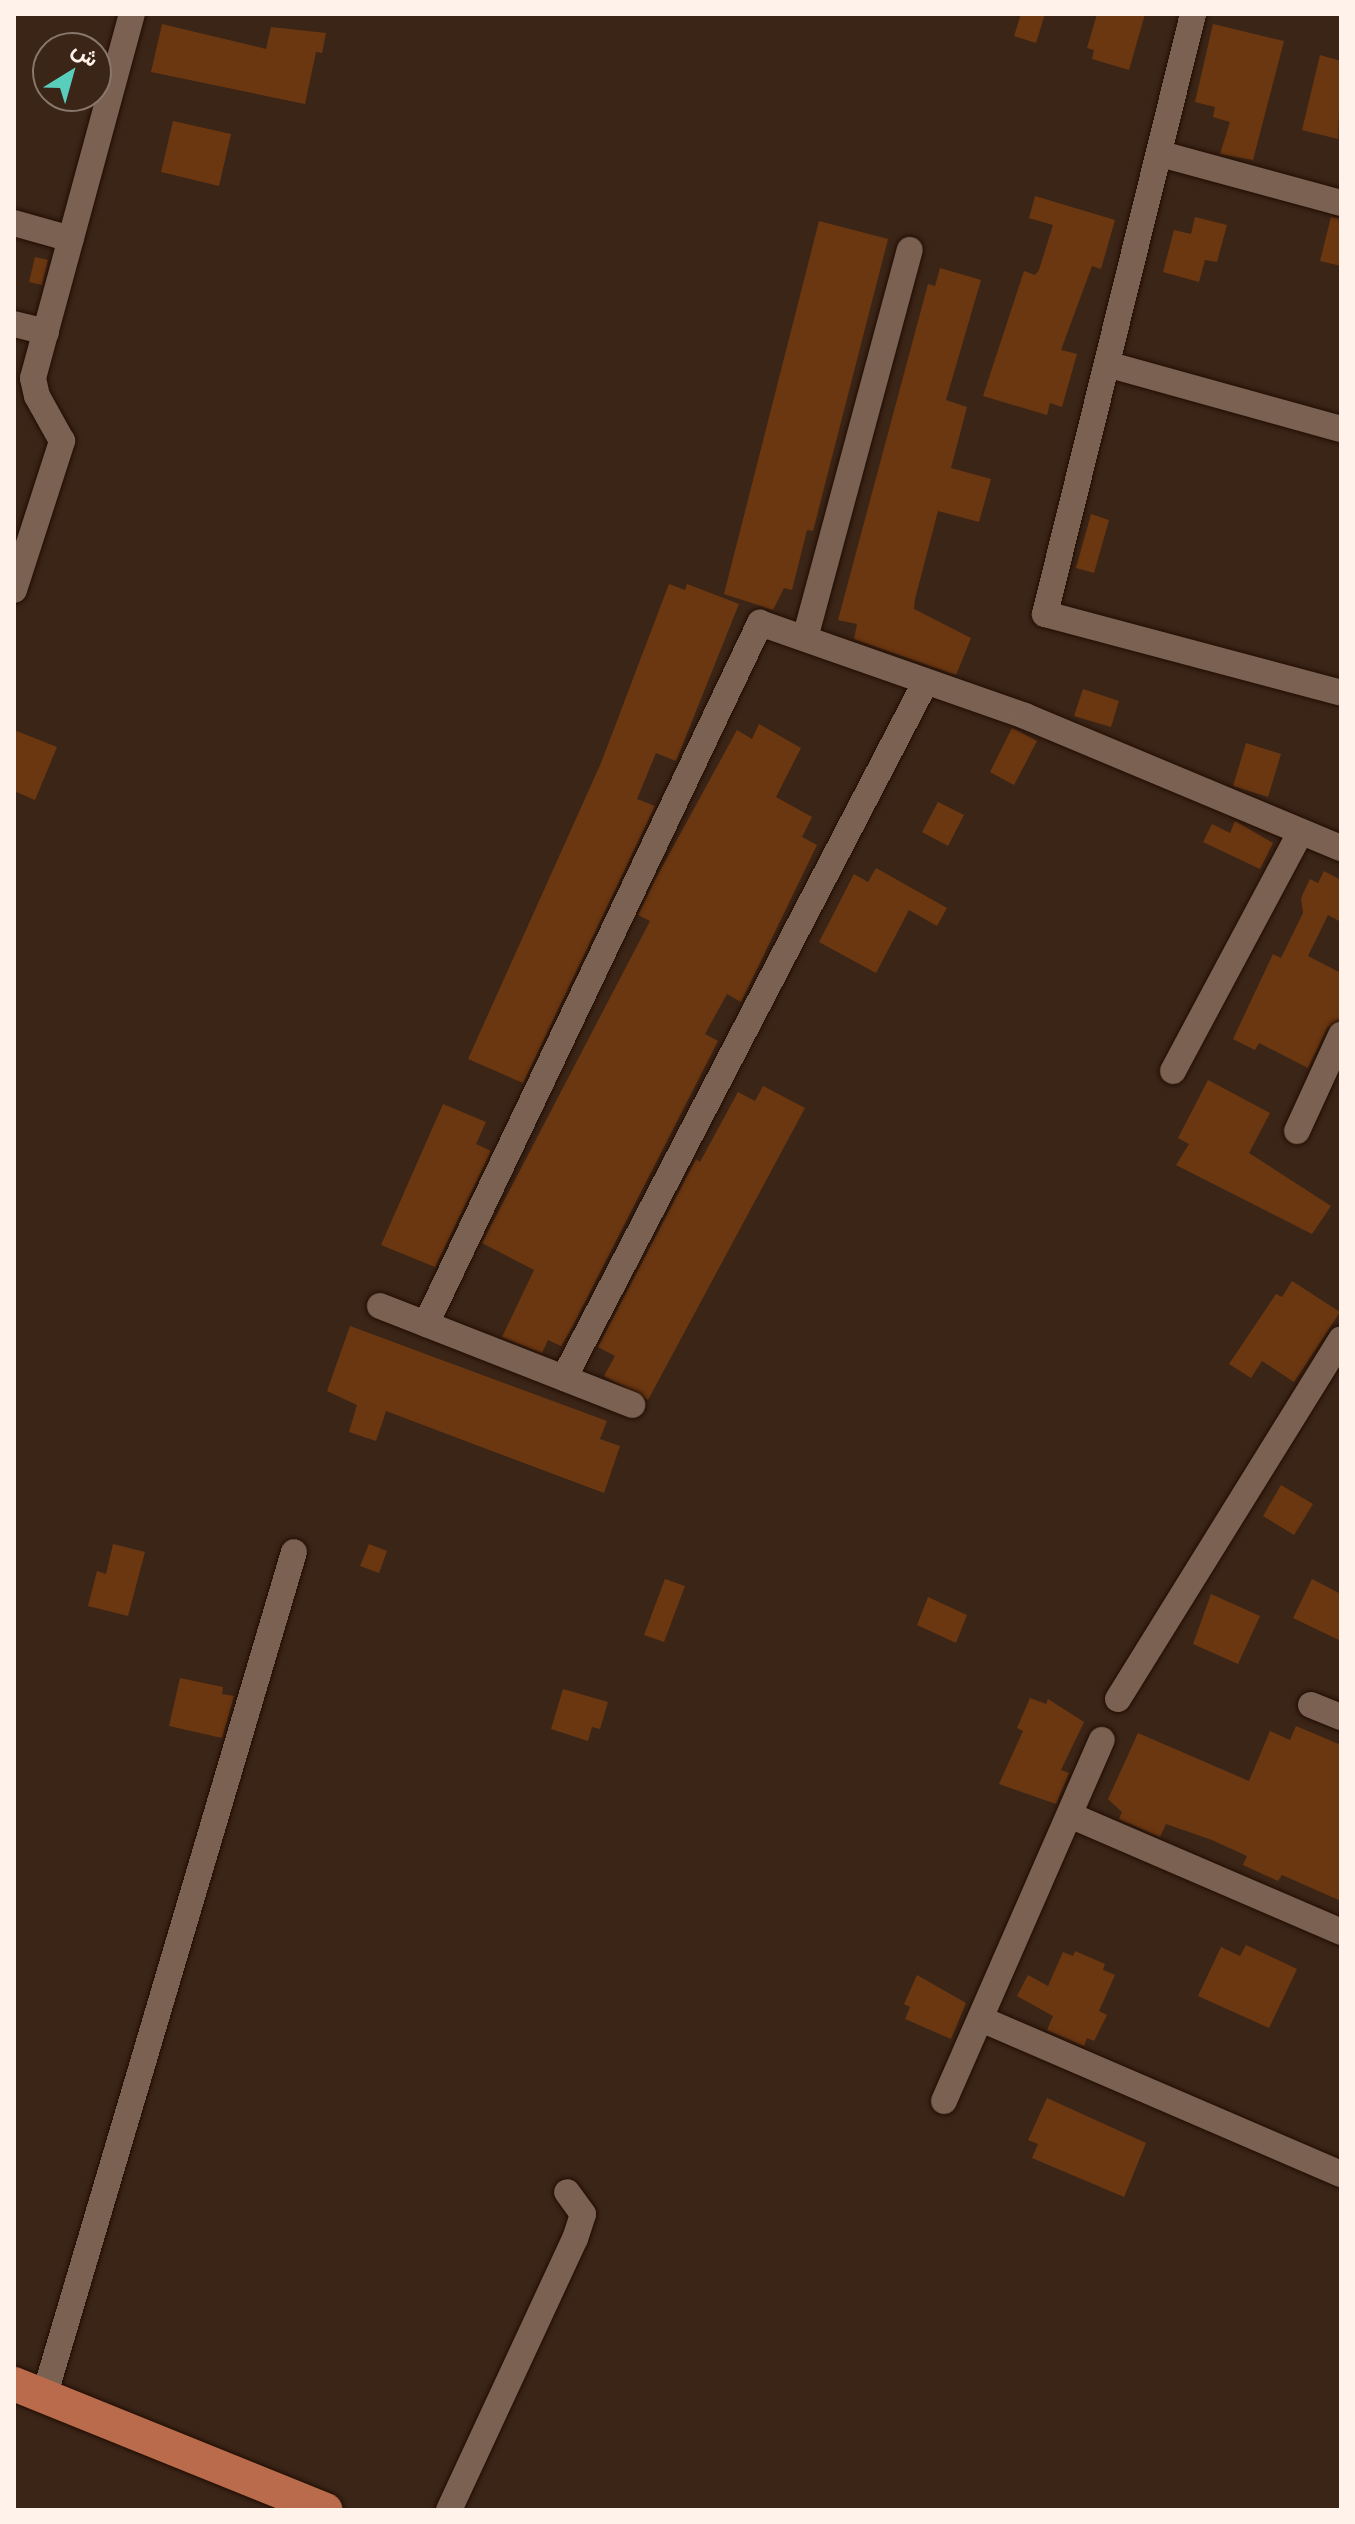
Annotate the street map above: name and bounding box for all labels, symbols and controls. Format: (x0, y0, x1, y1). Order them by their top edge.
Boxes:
north arrow (32, 32, 112, 112)
text: ش (67, 36, 104, 72)

